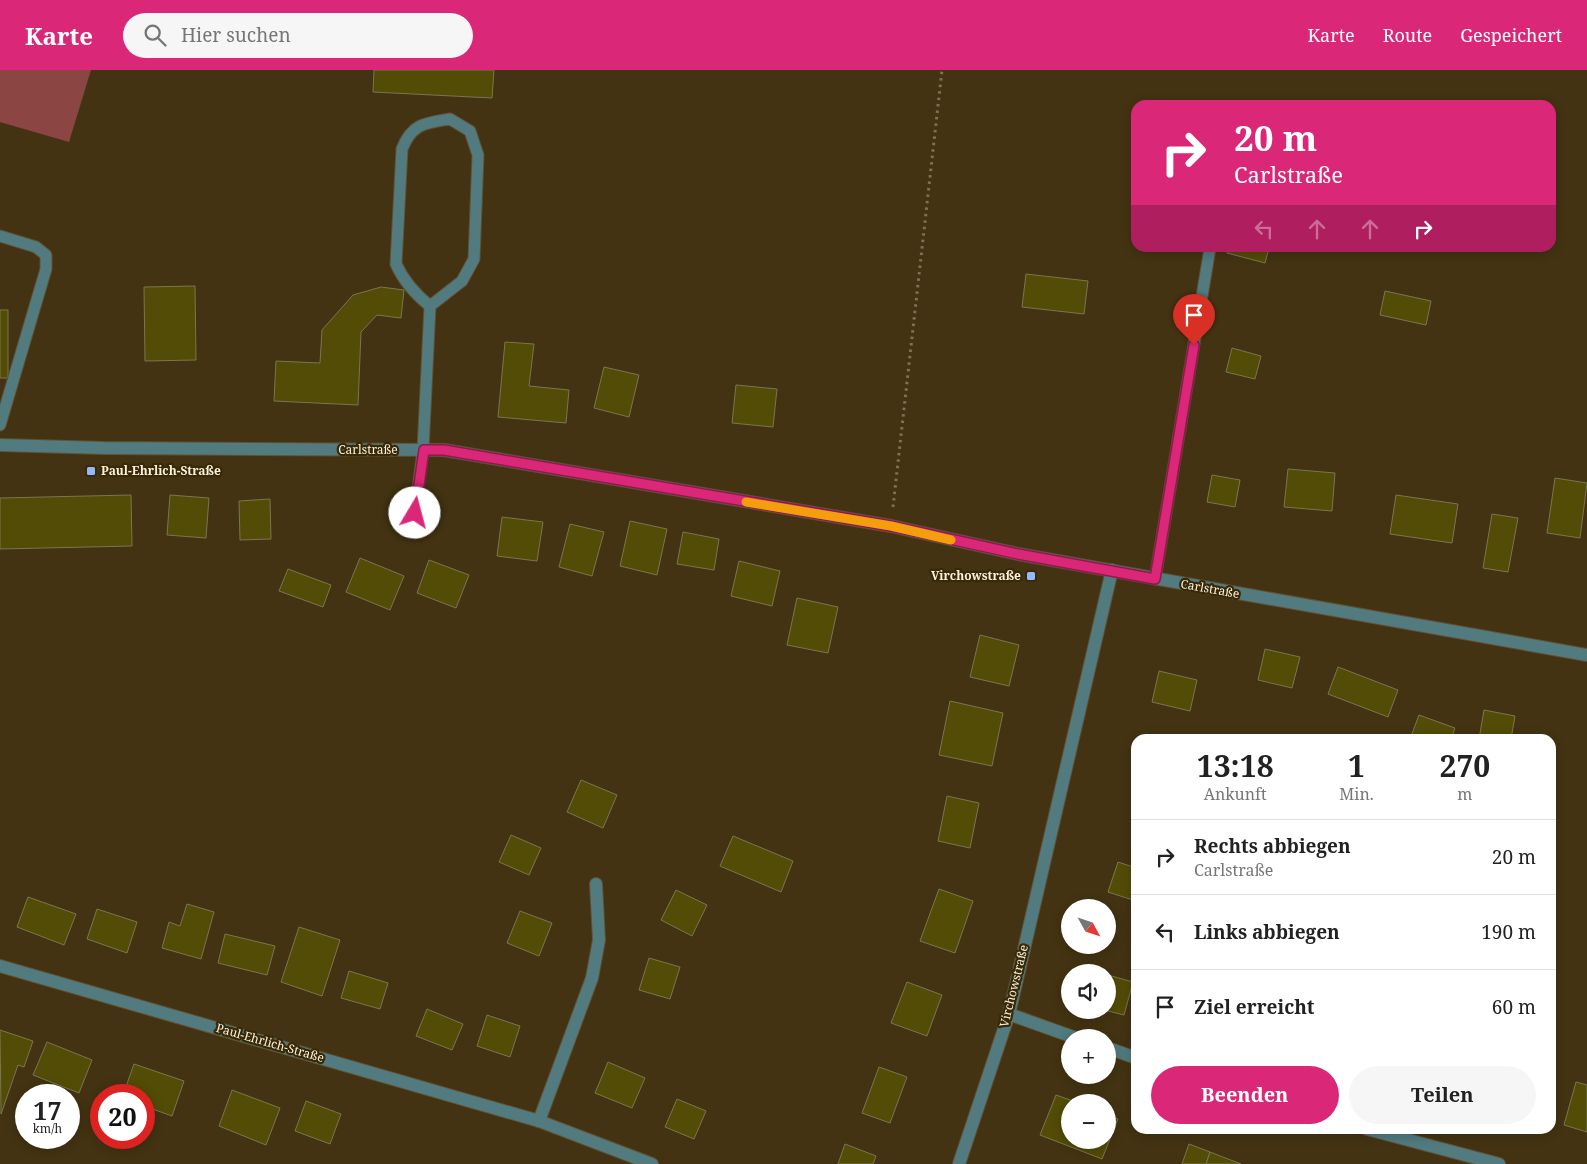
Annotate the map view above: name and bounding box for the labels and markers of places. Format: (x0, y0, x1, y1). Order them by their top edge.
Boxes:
pin (1173, 294, 1215, 345)
place label: Paul-Ehrlich-Straße (101, 462, 221, 479)
marker: Paul-Ehrlich-Straße (85, 465, 97, 477)
place label: Virchowstraße (931, 567, 1021, 584)
marker: Virchowstraße (1025, 570, 1037, 582)

